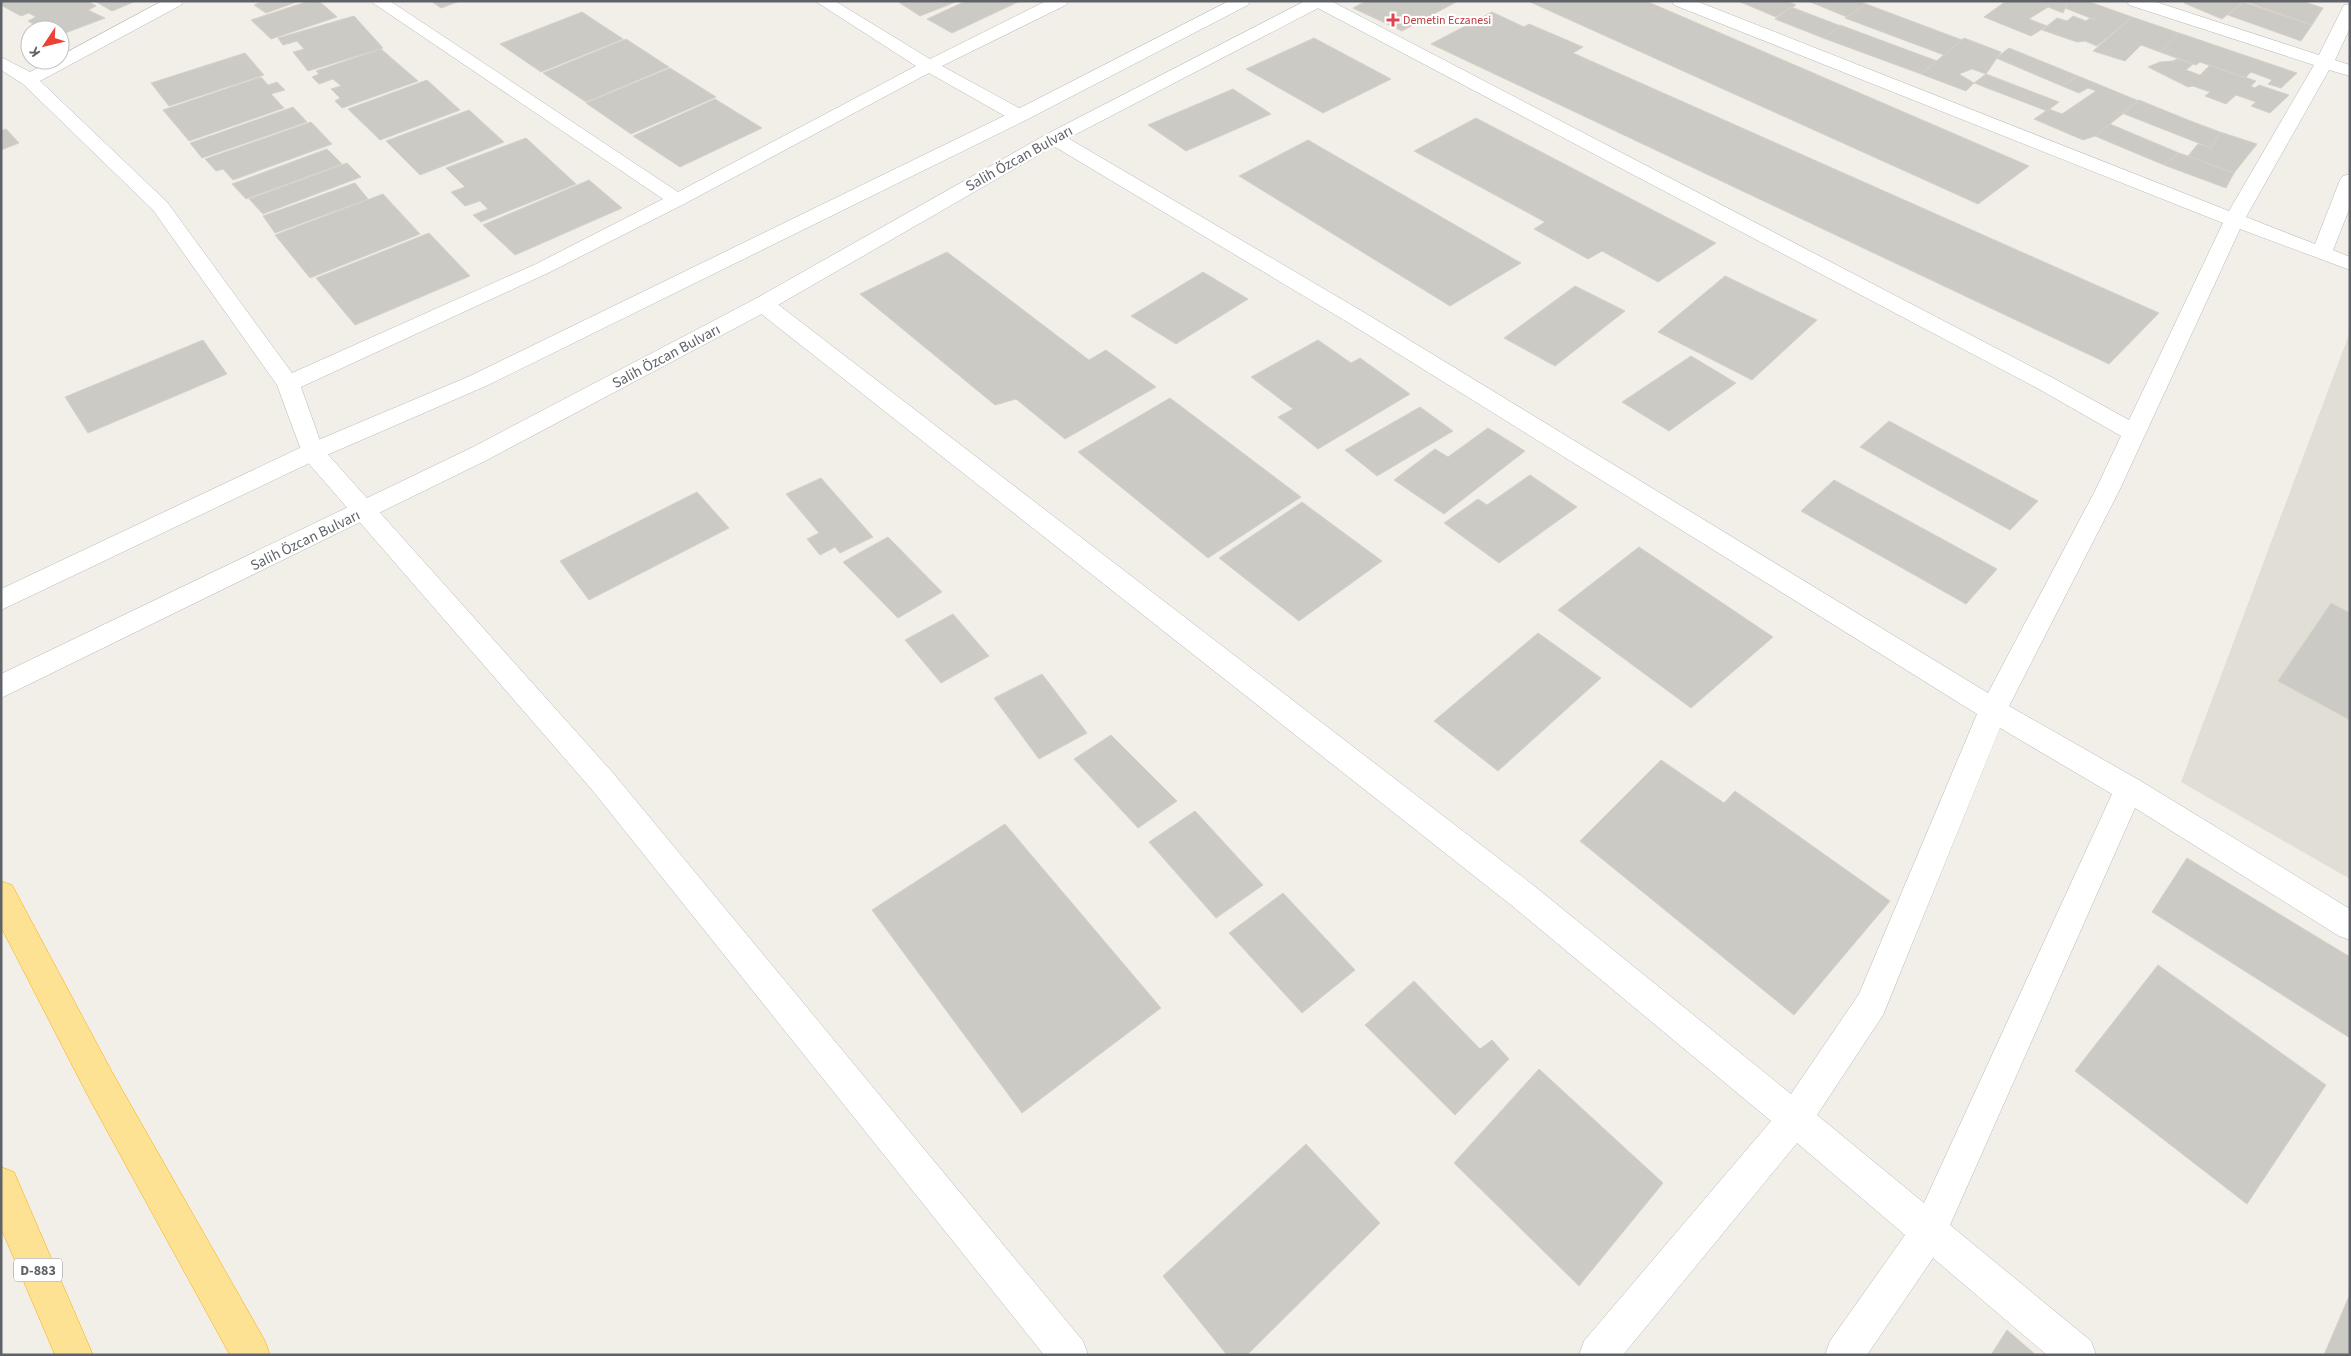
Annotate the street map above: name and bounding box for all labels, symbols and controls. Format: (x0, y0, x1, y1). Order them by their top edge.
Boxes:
place label: Demetin Eczanesi (1403, 12, 1491, 29)
marker: Demetin Eczanesi (1387, 14, 1399, 26)
north arrow (20, 20, 70, 70)
text: K (24, 42, 46, 61)
street label: Salih Özcan Bulvarı (962, 120, 1077, 197)
street label: Salih Özcan Bulvarı (608, 319, 724, 394)
street label: Salih Özcan Bulvarı (247, 505, 364, 576)
road number: D-883 (14, 1258, 62, 1282)

